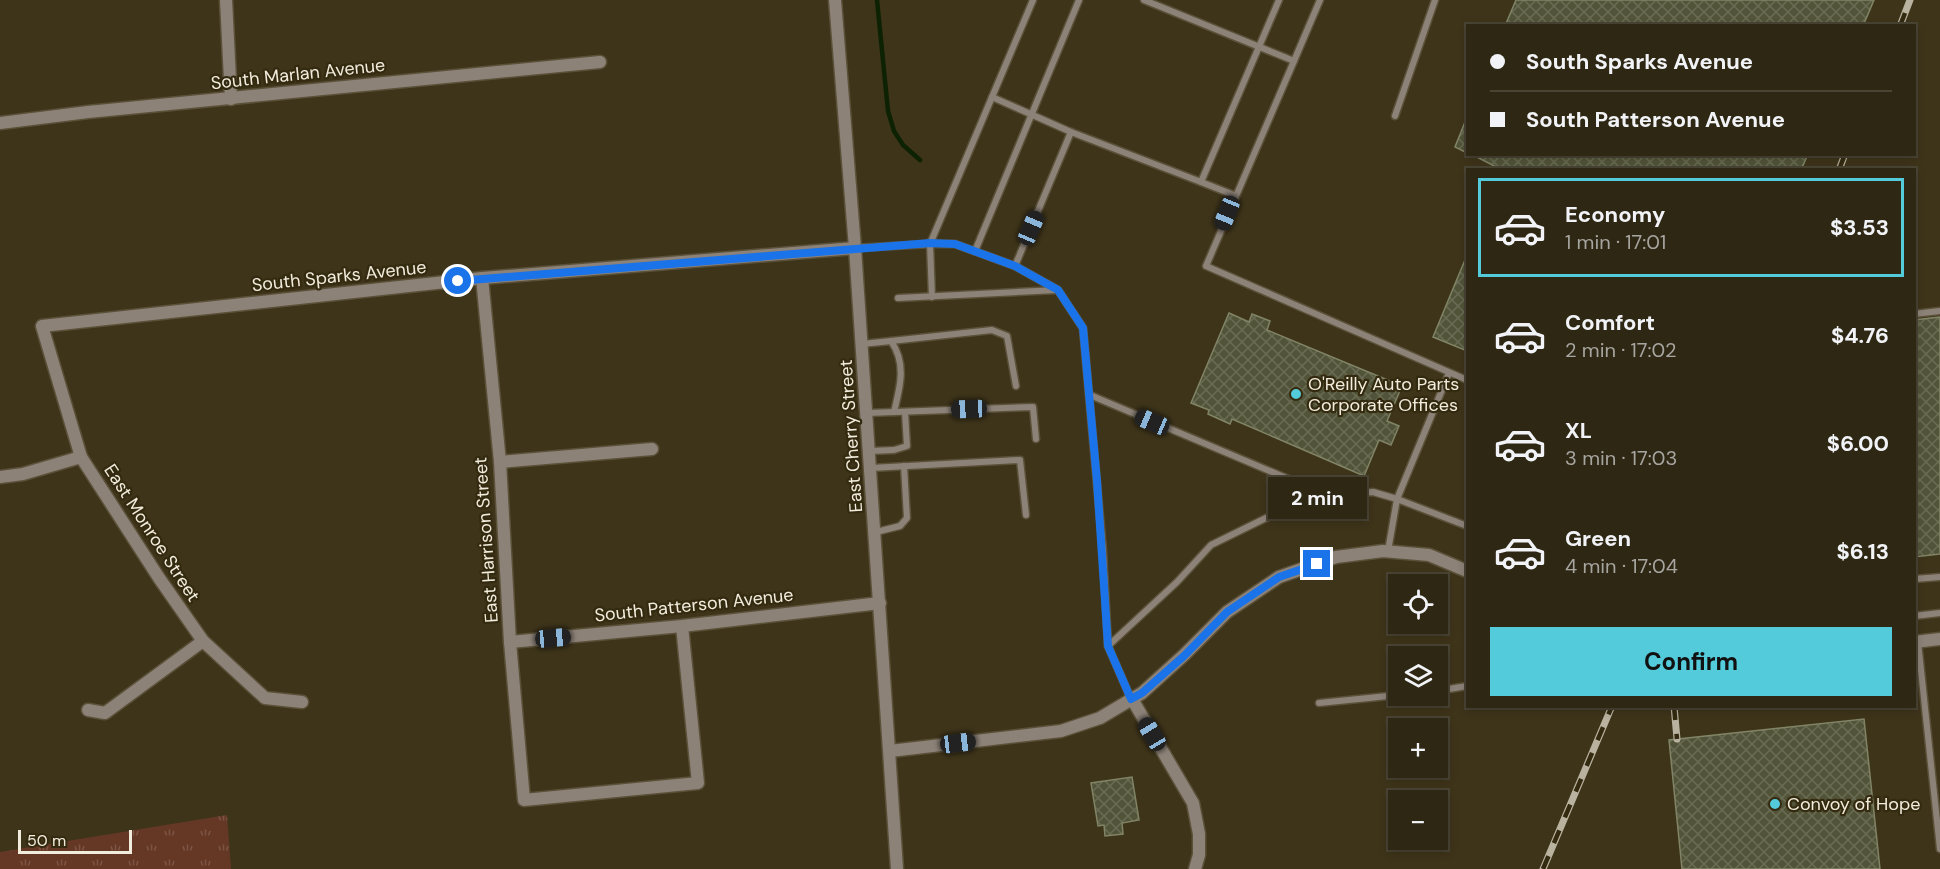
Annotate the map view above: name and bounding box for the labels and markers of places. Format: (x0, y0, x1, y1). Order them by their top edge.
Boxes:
place label: O'Reilly Auto Parts Corporate Offices (1308, 372, 1459, 417)
marker: O'Reilly Auto Parts Corporate Offices (1289, 387, 1303, 401)
place label: Convoy of Hope (1787, 792, 1921, 816)
marker: Convoy of Hope (1768, 797, 1782, 811)

